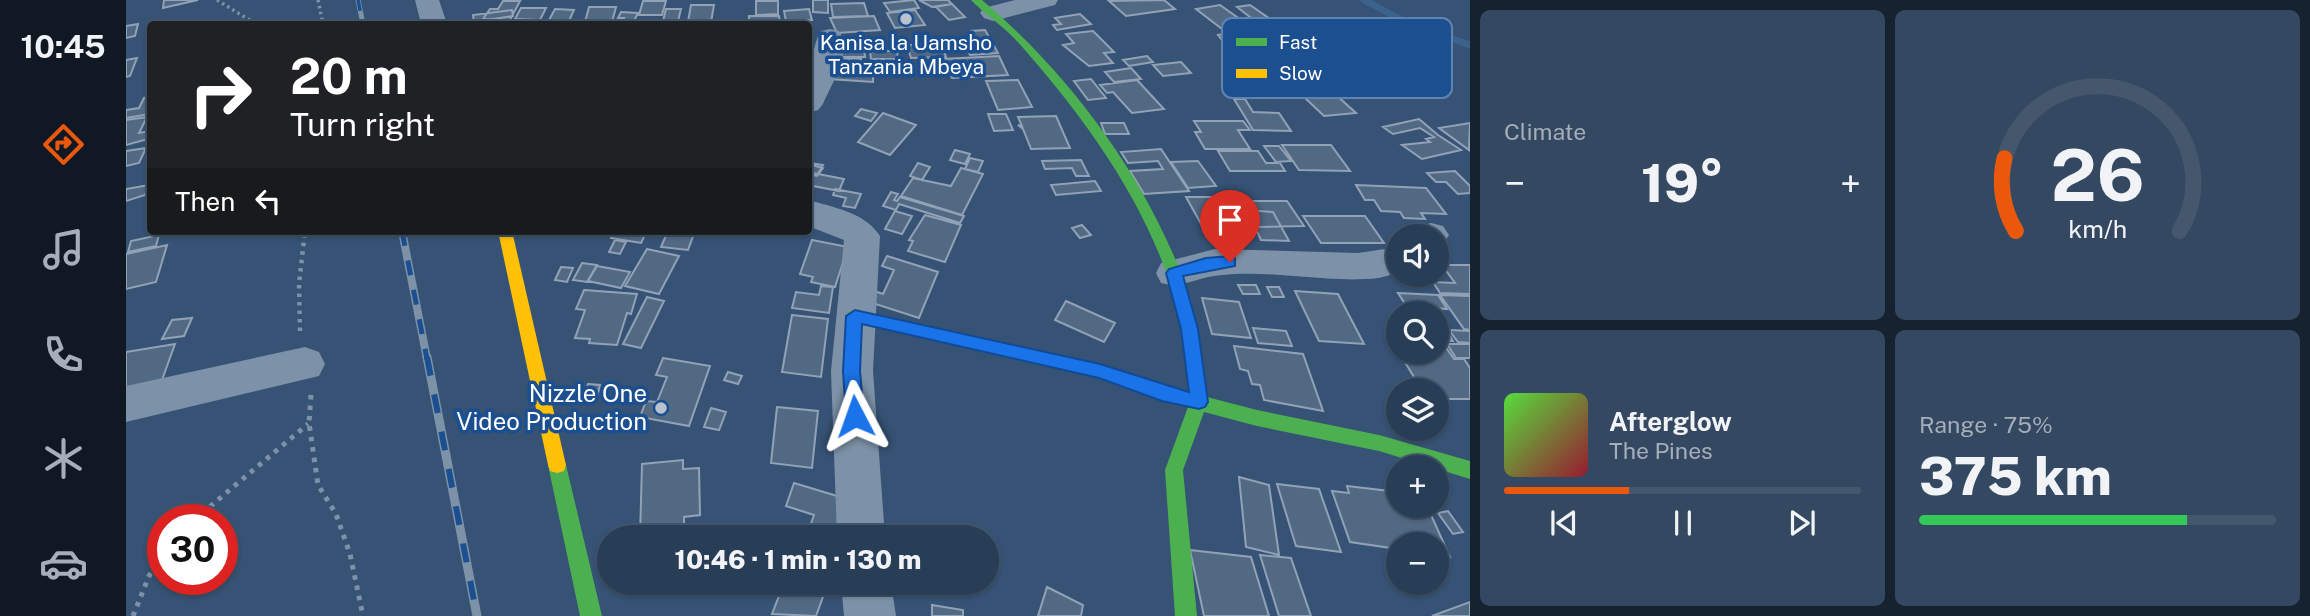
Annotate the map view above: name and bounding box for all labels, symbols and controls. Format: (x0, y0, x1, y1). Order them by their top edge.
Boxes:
marker: Kanisa la Uamsho Tanzania Mbeya (898, 11, 914, 27)
legend (1222, 18, 1452, 98)
text: 10:45 (20, 28, 106, 65)
place label: Kanisa la Uamsho Tanzania Mbeya (820, 30, 992, 79)
text: Fast (1279, 31, 1317, 53)
text: 20 m (290, 47, 408, 105)
icon: right (175, 49, 266, 140)
text: Slow (1279, 62, 1323, 84)
text: Turn right (290, 106, 435, 143)
text: Climate (1504, 118, 1586, 145)
icon: directions (39, 120, 88, 169)
text: 26 (2050, 132, 2145, 217)
text: 19° (1641, 153, 1724, 214)
text: − (1504, 161, 1525, 206)
text: + (1840, 161, 1861, 206)
icon: left (249, 182, 287, 220)
text: Then (175, 186, 235, 217)
pin (1200, 190, 1260, 262)
icon: arrive (1211, 201, 1249, 239)
text: km/h (2068, 214, 2127, 244)
map controls (1386, 224, 1449, 595)
button: sound (1386, 224, 1449, 287)
icon: music (39, 225, 88, 274)
button: search (1386, 301, 1449, 364)
icon: phone (39, 330, 88, 379)
button: layers (1386, 378, 1449, 441)
place label: Nizzle One Video Production (456, 379, 647, 435)
position arrow (818, 379, 892, 453)
marker: Nizzle One Video Production (653, 400, 669, 416)
text: Afterglow (1609, 406, 1732, 437)
text: Range · 75% (1919, 411, 2053, 438)
icon: climate (39, 434, 88, 483)
text: The Pines (1609, 437, 1713, 464)
text: 375 km (1919, 446, 2112, 507)
button: + (1386, 455, 1449, 518)
speed limit sign: 30 (147, 504, 238, 595)
icon: previous (1545, 504, 1583, 542)
icon: pause (1664, 504, 1702, 542)
icon: next (1783, 504, 1821, 542)
button: − (1386, 532, 1449, 595)
icon: car (39, 539, 88, 588)
text: 10:46 · 1 min · 130 m (675, 544, 921, 575)

